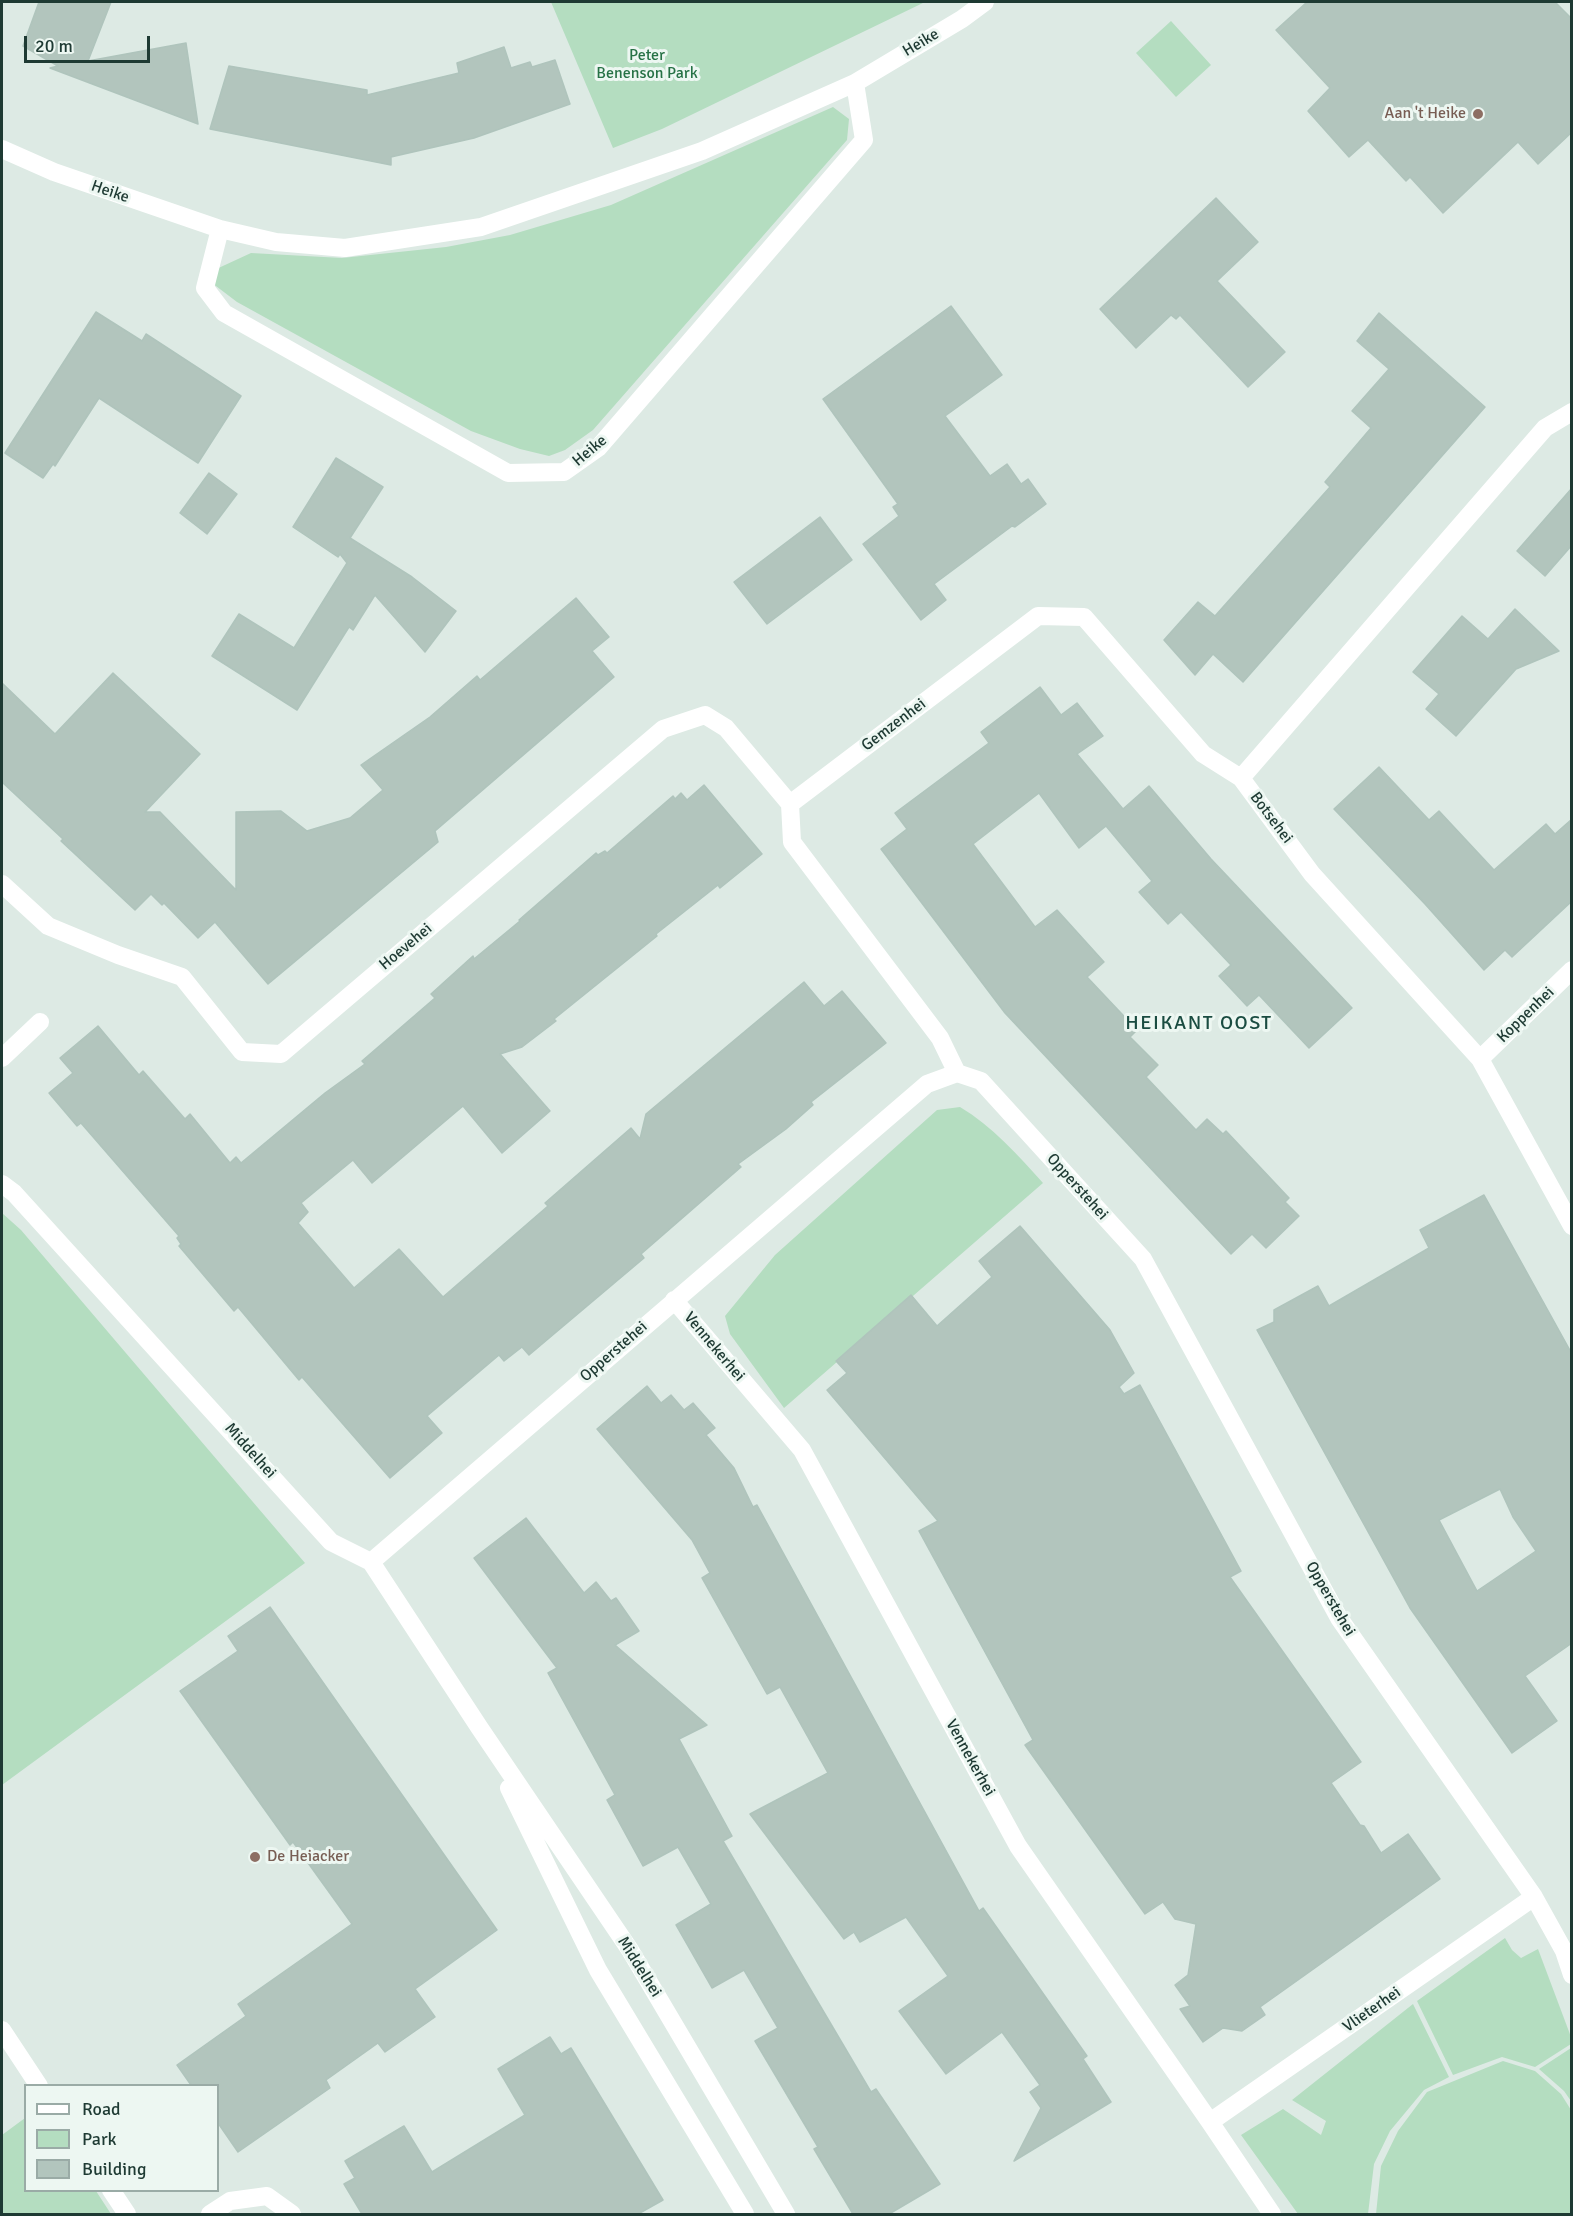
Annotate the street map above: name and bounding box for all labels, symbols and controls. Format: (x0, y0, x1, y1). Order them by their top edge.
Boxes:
scale bar (27, 24, 153, 62)
street label: Heike (899, 25, 943, 61)
text: 20 m (35, 35, 73, 57)
park label: Peter Benenson Park (596, 46, 698, 84)
place label: Aan 't Heike (1385, 104, 1466, 124)
marker: Aan 't Heike (1471, 107, 1485, 121)
street label: Heike (89, 177, 131, 207)
street label: Heike (569, 431, 611, 471)
street label: Gemzenhei (858, 695, 930, 755)
street label: Botsehei (1245, 788, 1297, 848)
street label: Hoevehei (376, 919, 436, 975)
street label: Koppenhei (1493, 983, 1559, 1047)
district label: HEIKANT OOST (1125, 1012, 1273, 1036)
street label: Opperstehei (1042, 1150, 1112, 1224)
street label: Vennekerhei (679, 1308, 749, 1386)
street label: Opperstehei (576, 1318, 652, 1386)
street label: Middelhei (220, 1419, 280, 1483)
street label: Opperstehei (1301, 1558, 1359, 1640)
street label: Vennekerhei (941, 1716, 999, 1800)
place label: De Heiacker (267, 1847, 349, 1867)
marker: De Heiacker (248, 1850, 262, 1864)
street label: Middelhei (613, 1933, 665, 2001)
street label: Vlieterhei (1339, 1983, 1405, 2037)
legend (24, 2084, 219, 2192)
text: Road (82, 2098, 121, 2120)
text: Park (82, 2128, 117, 2150)
text: Building (82, 2158, 146, 2180)

